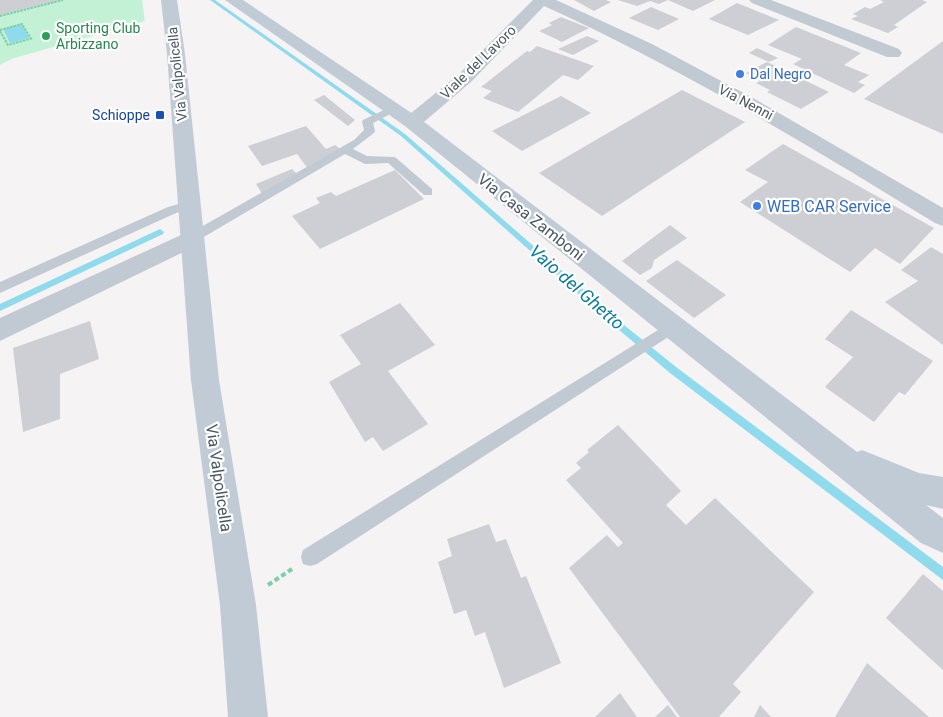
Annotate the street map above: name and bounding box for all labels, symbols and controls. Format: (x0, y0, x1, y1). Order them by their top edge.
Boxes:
place label: Sporting Club Arbizzano (56, 20, 141, 52)
street label: Viale del Lavoro (437, 22, 519, 102)
street label: Via Valpolicella (164, 26, 190, 122)
marker: Sporting Club Arbizzano (40, 30, 52, 42)
place label: Dal Negro (750, 66, 812, 82)
marker: Dal Negro (734, 68, 746, 80)
street label: Via Nenni (716, 81, 776, 123)
place label: Schioppe (92, 107, 150, 123)
marker: Schioppe (154, 109, 166, 121)
street label: Via Casa Zamboni (474, 170, 588, 264)
place label: WEB CAR Service (767, 197, 891, 216)
marker: WEB CAR Service (751, 200, 763, 212)
water label: Vaio del Ghetto (525, 240, 629, 334)
street label: Via Valpolicella (202, 423, 236, 533)

